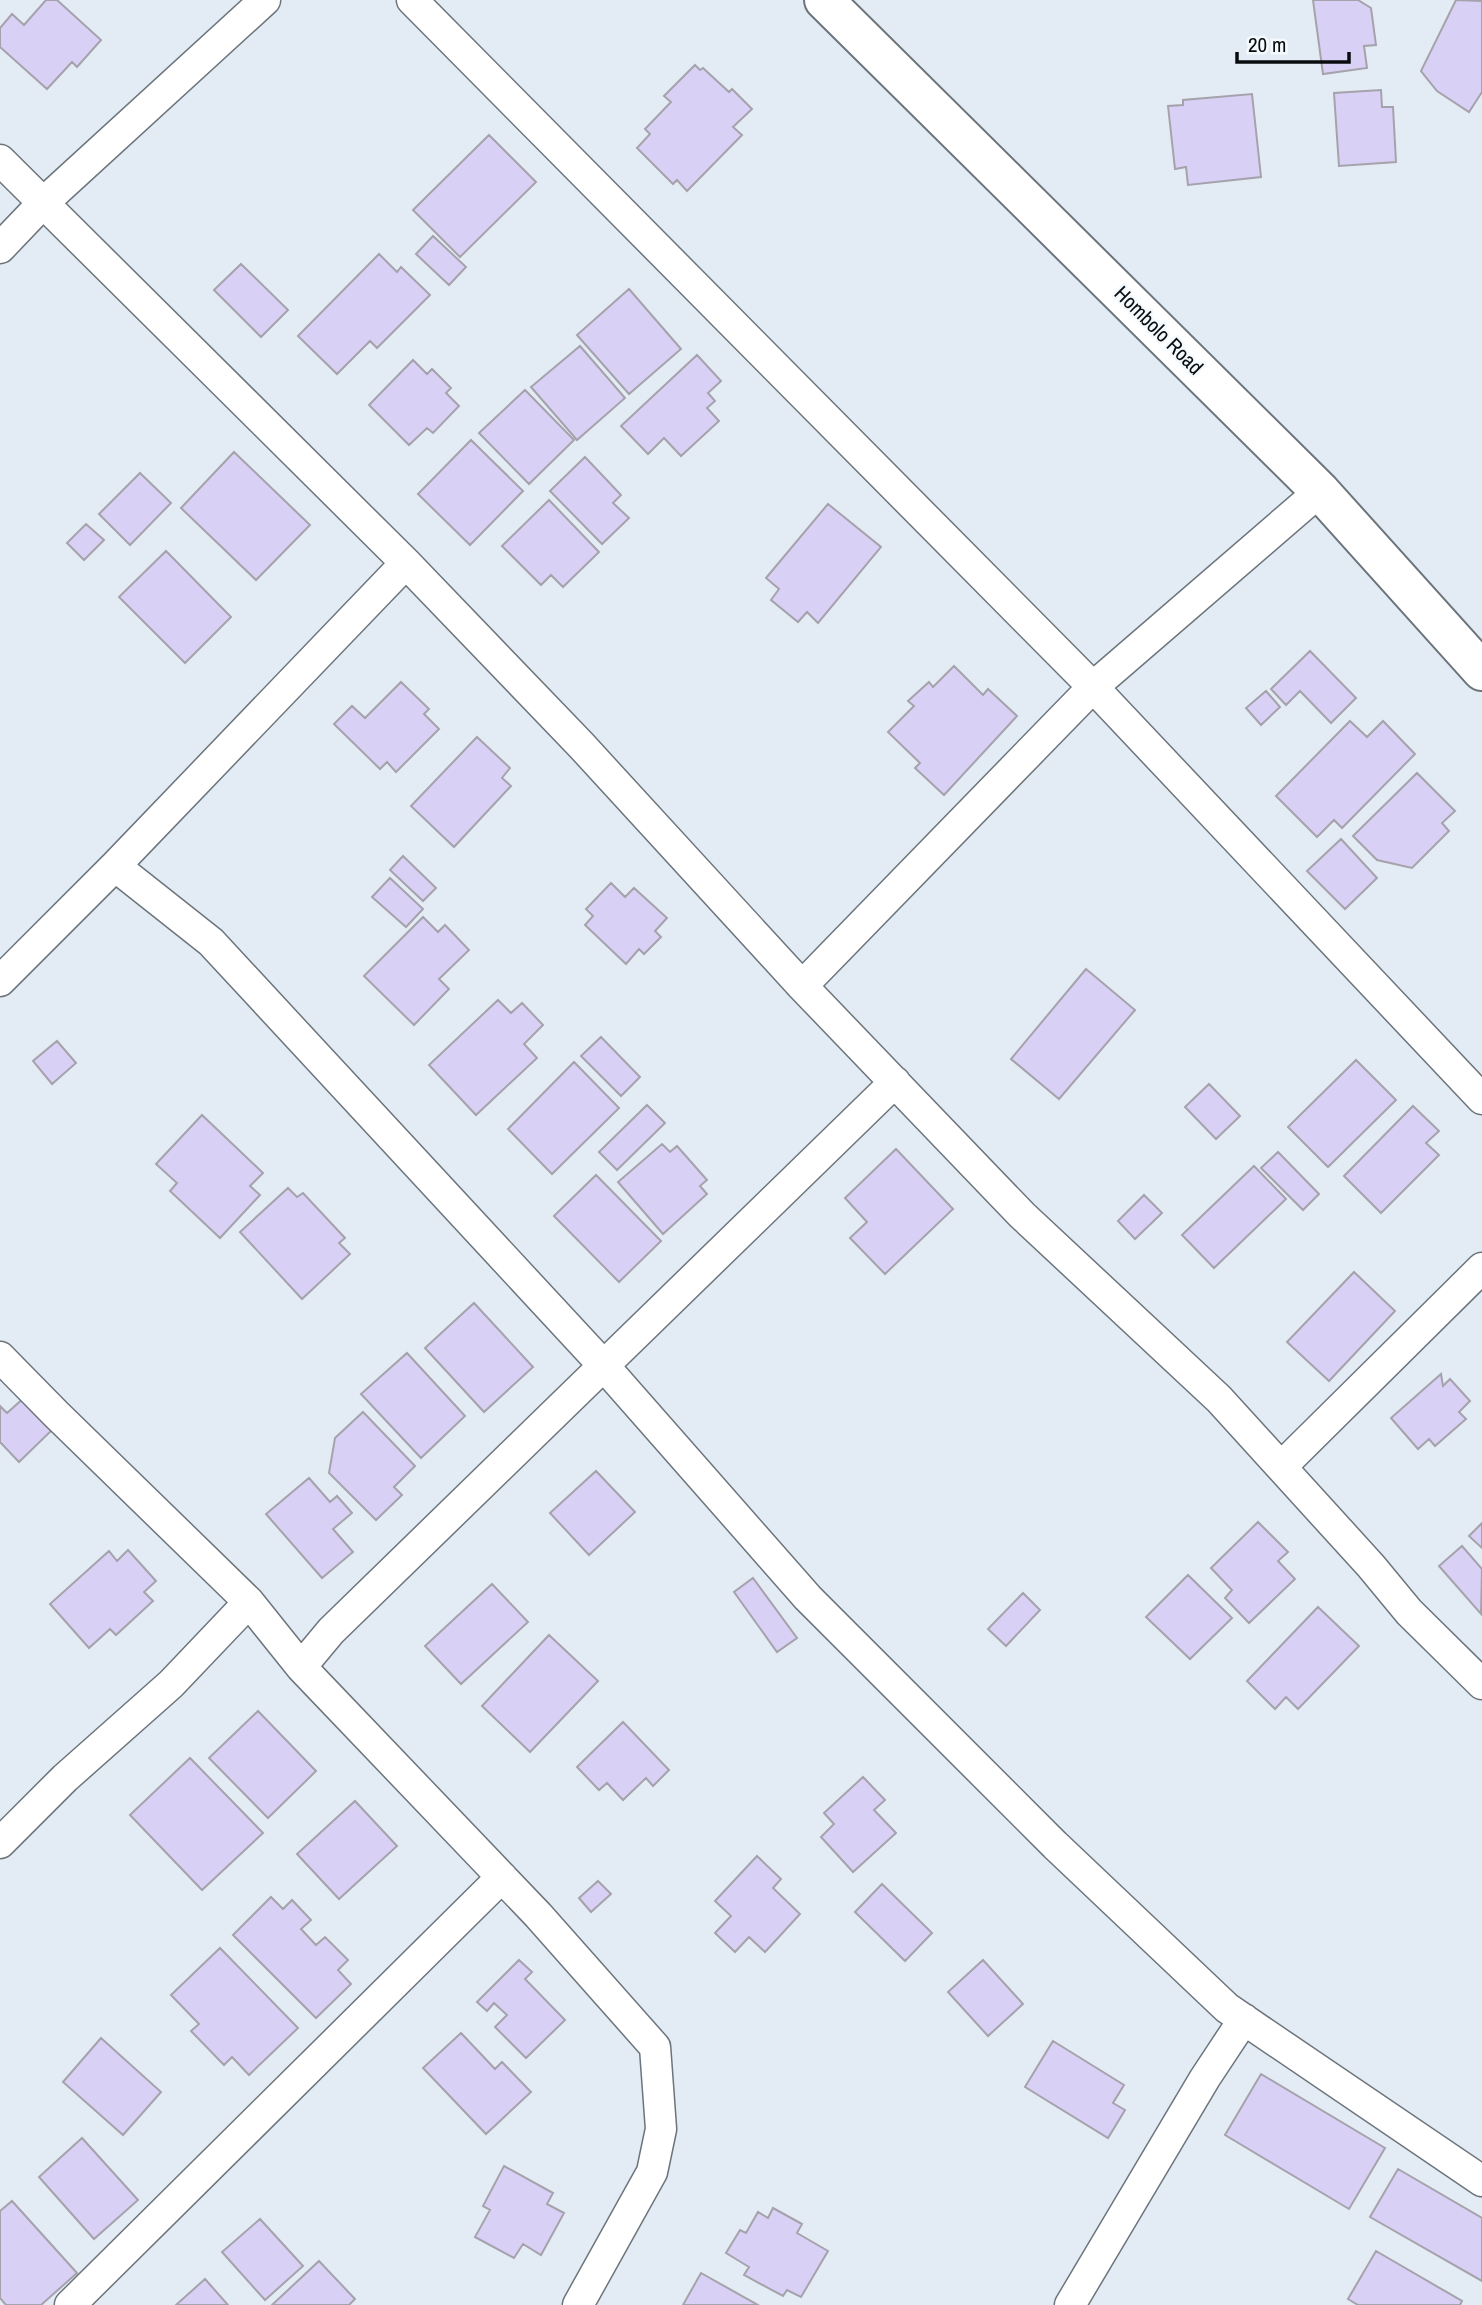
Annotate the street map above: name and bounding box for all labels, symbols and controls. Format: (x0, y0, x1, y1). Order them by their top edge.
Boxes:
scale bar (1237, 21, 1349, 65)
text: 20 m (1248, 30, 1286, 59)
street label: Hombolo Road (1108, 279, 1210, 381)

